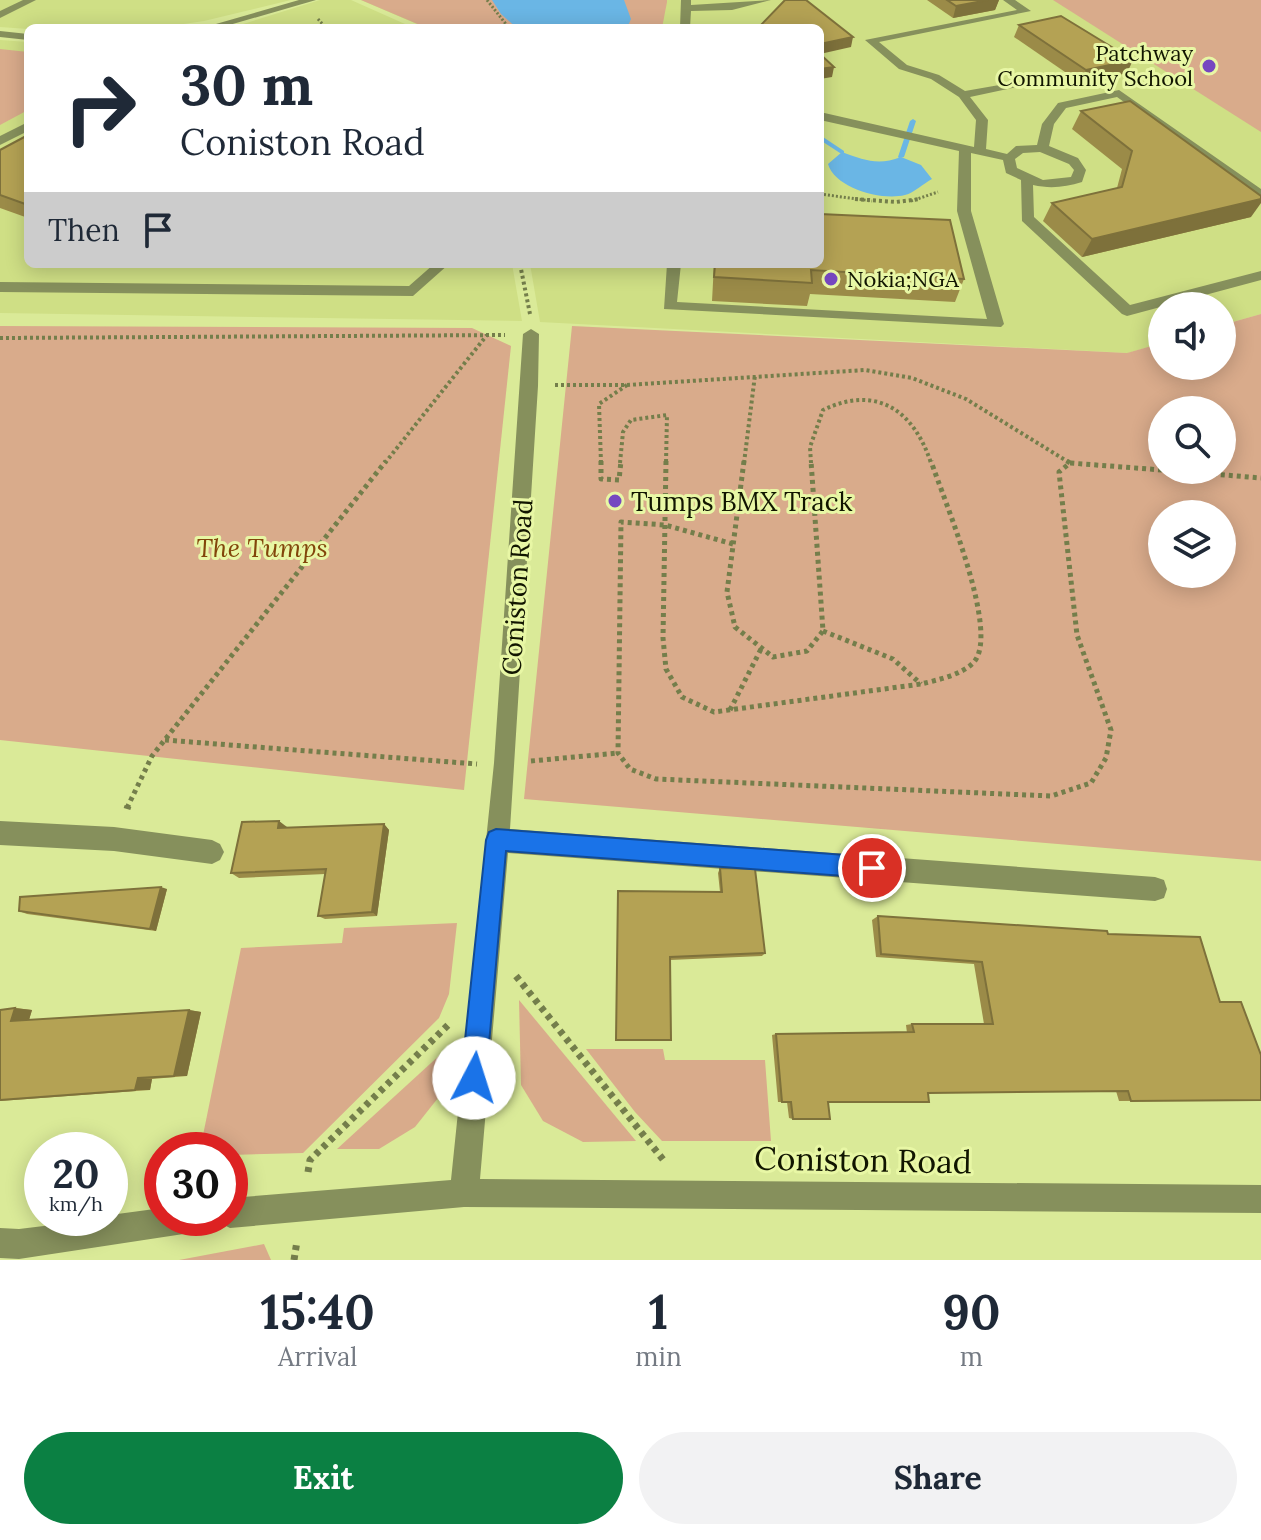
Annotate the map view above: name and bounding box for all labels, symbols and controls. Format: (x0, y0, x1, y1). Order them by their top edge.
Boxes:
place label: Patchway Community School (997, 39, 1193, 92)
text: 30 m (180, 49, 313, 120)
icon: right (48, 56, 152, 160)
marker: Patchway Community School (1200, 57, 1218, 75)
text: Coniston Road (180, 119, 425, 165)
icon: arrive (136, 208, 180, 252)
text: Then (48, 211, 120, 249)
place label: Nokia;NGA (847, 265, 960, 293)
marker: Nokia;NGA (822, 270, 840, 288)
map controls (1148, 292, 1236, 588)
button: sound (1148, 292, 1236, 380)
button: search (1148, 396, 1236, 484)
place label: Tumps BMX Track (631, 485, 853, 518)
marker: Tumps BMX Track (606, 492, 624, 510)
street label: Coniston Road (494, 498, 540, 676)
button: layers (1148, 500, 1236, 588)
park label: The Tumps (196, 531, 328, 564)
pin (838, 834, 906, 902)
icon: arrive (850, 846, 894, 890)
position arrow (432, 1036, 516, 1120)
speed limit sign: 30 (144, 1132, 248, 1236)
street label: Coniston Road (754, 1138, 972, 1182)
text: 20 (53, 1148, 99, 1199)
text: km/h (49, 1191, 103, 1216)
text: 15:40 (261, 1281, 375, 1342)
text: 1 (649, 1281, 668, 1342)
text: 90 (942, 1281, 1000, 1342)
text: Arrival (278, 1340, 357, 1373)
text: min (635, 1340, 682, 1373)
text: m (960, 1340, 983, 1373)
button: Exit (24, 1432, 623, 1524)
button: Share (639, 1432, 1237, 1524)

